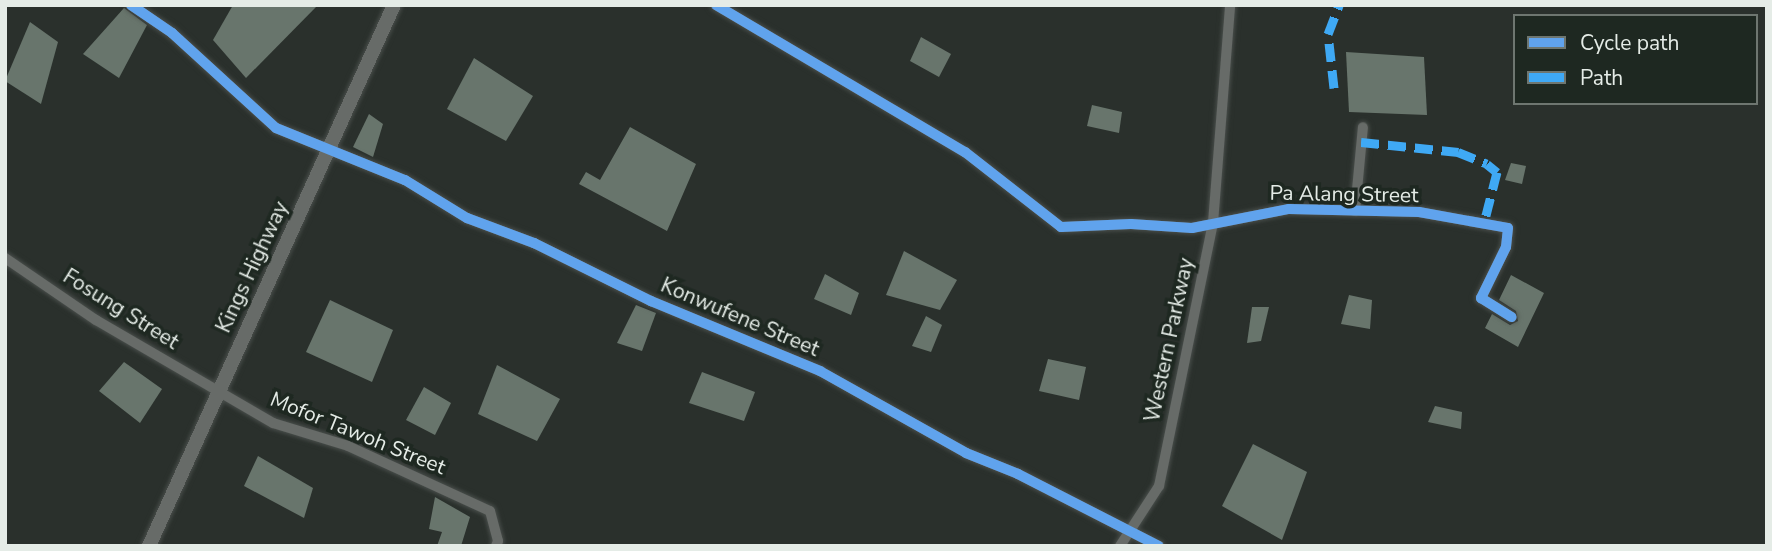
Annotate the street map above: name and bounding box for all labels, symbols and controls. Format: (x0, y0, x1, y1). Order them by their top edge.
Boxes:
legend (1513, 14, 1758, 105)
text: Cycle path (1580, 29, 1679, 57)
text: Path (1580, 64, 1623, 92)
street label: Pa Alang Street (1269, 180, 1419, 208)
street label: Kings Highway (211, 197, 293, 337)
street label: Western Parkway (1139, 256, 1199, 424)
street label: Fosung Street (59, 263, 183, 355)
street label: Konwufene Street (657, 272, 823, 362)
street label: Mofor Tawoh Street (267, 386, 449, 480)

